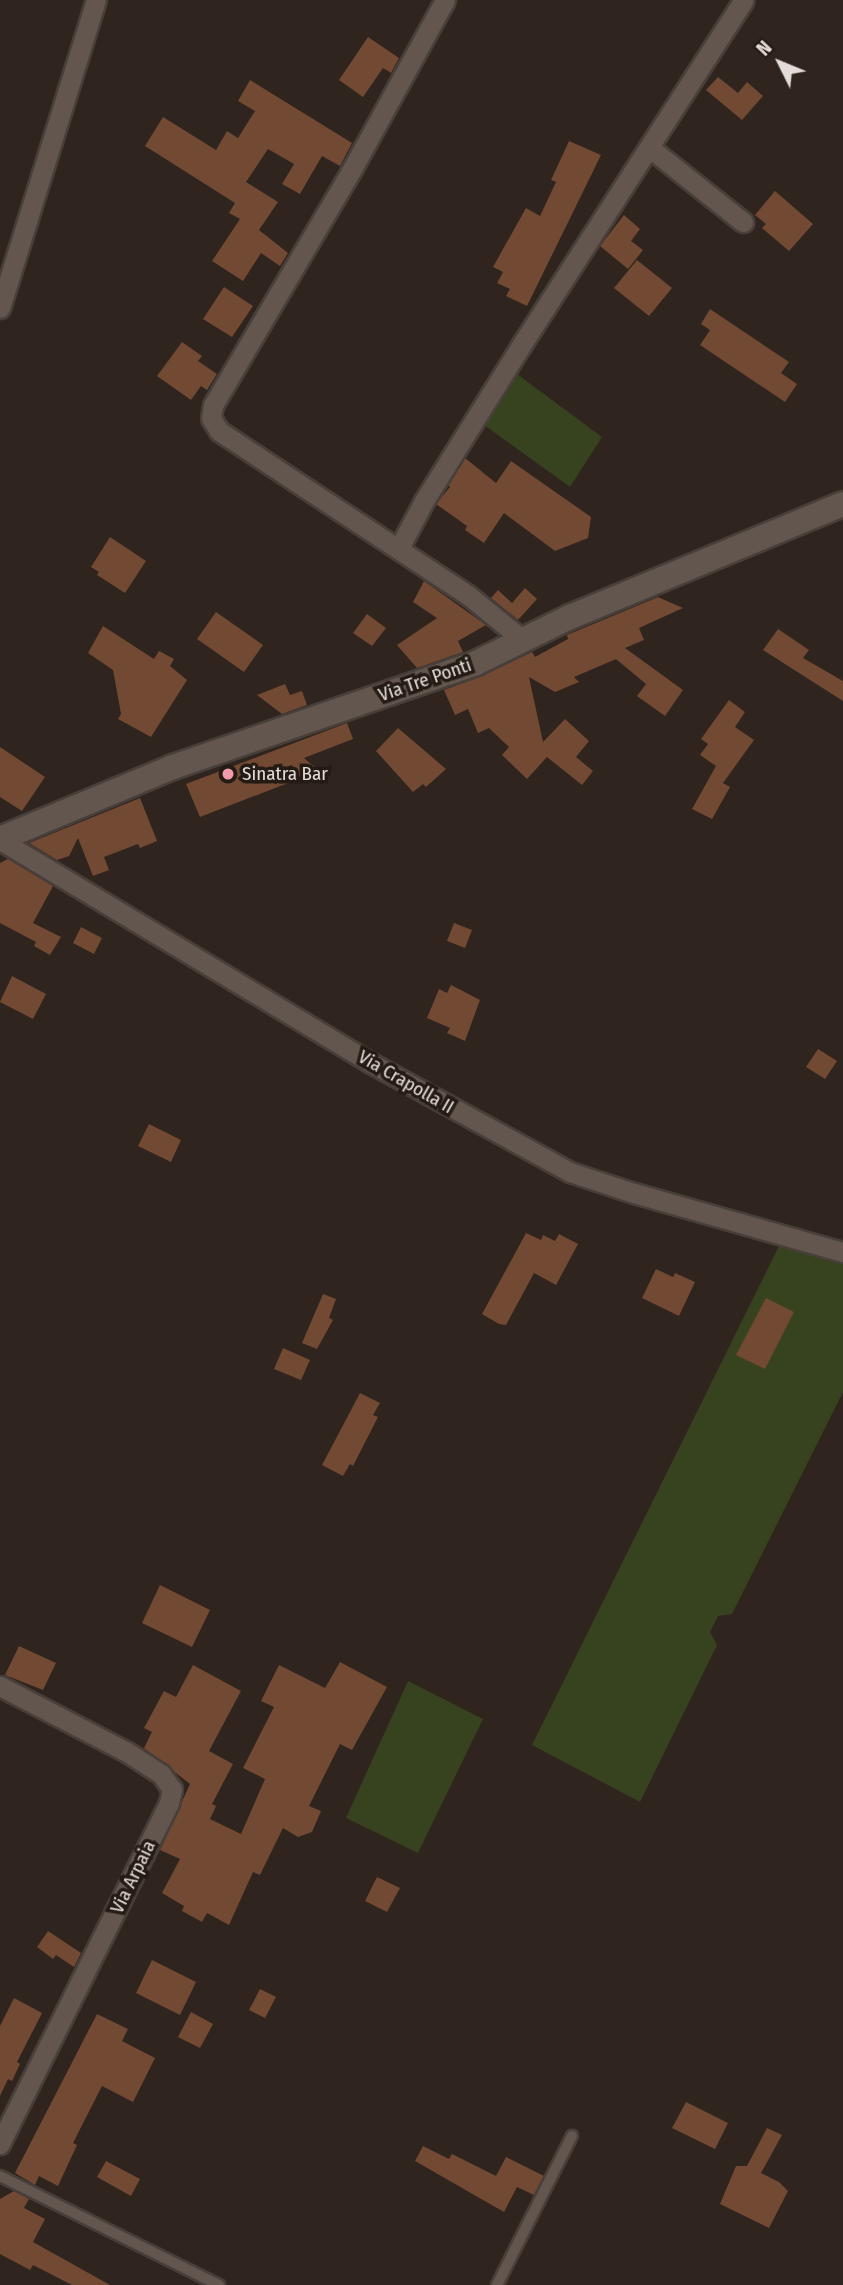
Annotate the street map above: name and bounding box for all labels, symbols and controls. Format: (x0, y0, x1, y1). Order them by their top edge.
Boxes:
north arrow (745, 28, 815, 98)
text: N (752, 36, 777, 60)
street label: Via Tre Ponti (376, 653, 474, 707)
place label: Sinatra Bar (242, 763, 328, 785)
marker: Sinatra Bar (220, 766, 236, 782)
street label: Via Crapolla II (354, 1045, 458, 1119)
street label: Via Arpaia (106, 1837, 160, 1917)

